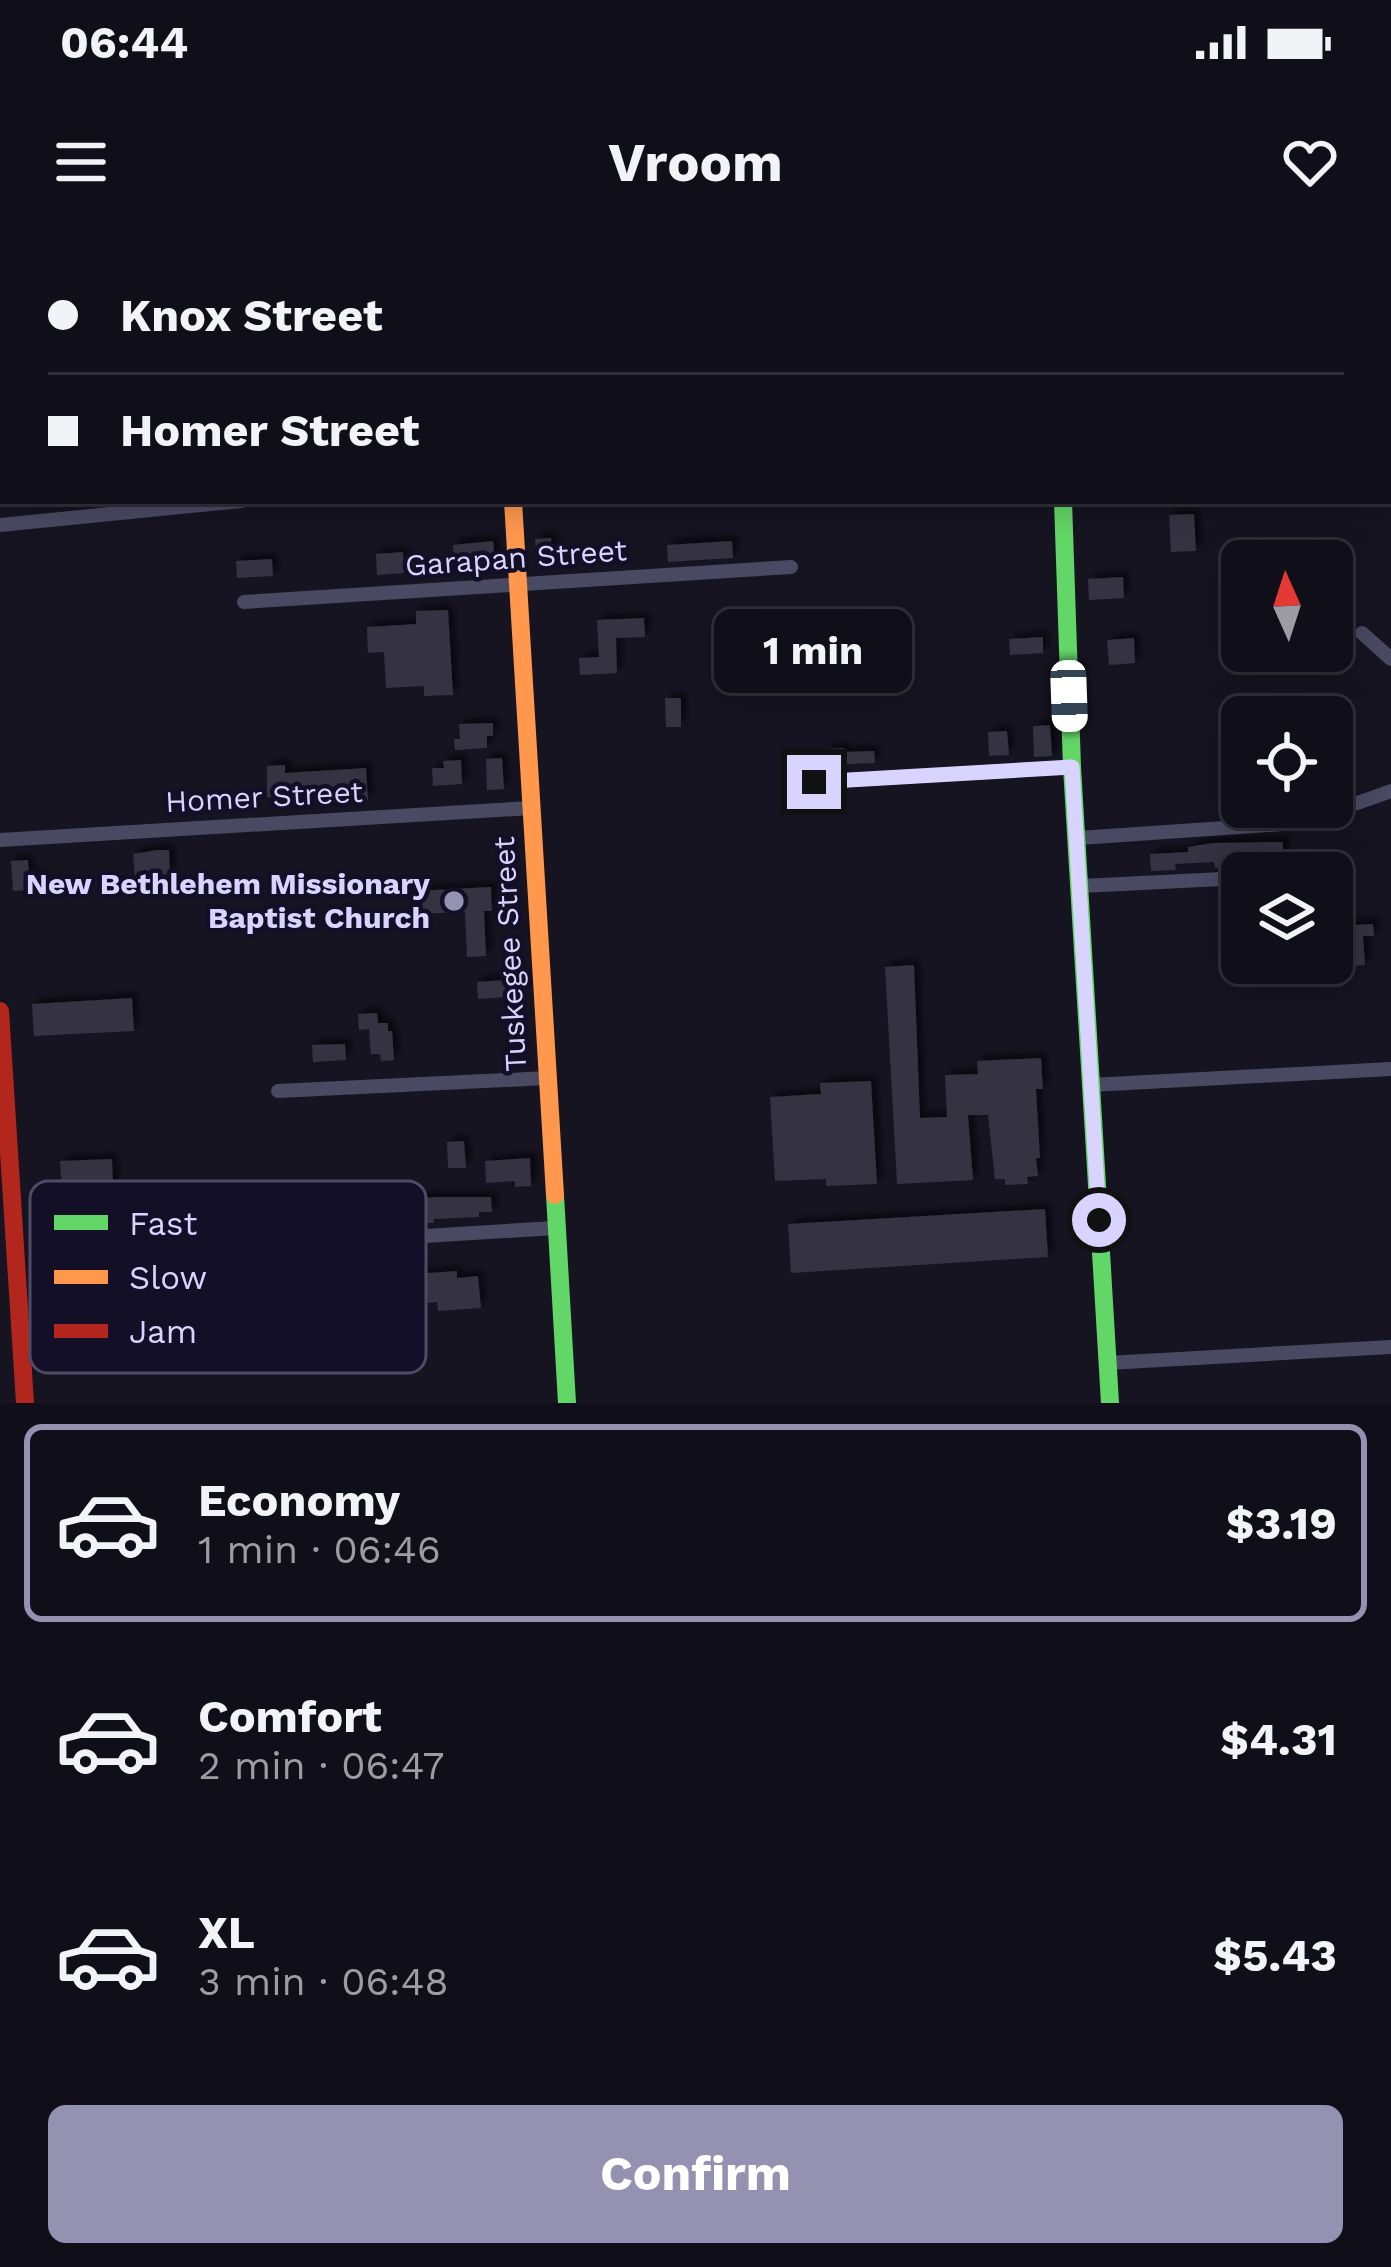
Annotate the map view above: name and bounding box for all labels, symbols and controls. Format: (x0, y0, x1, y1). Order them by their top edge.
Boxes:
text: 06:44 (60, 16, 188, 69)
icon: menu (48, 129, 114, 195)
icon: heart (1277, 129, 1343, 195)
text: Vroom (608, 131, 783, 194)
text: Knox Street (120, 289, 383, 342)
text: Homer Street (120, 404, 419, 457)
street label: Garapan Street (404, 532, 629, 583)
north arrow (1221, 540, 1353, 672)
map controls (1221, 540, 1353, 984)
callout: 1 min (715, 608, 913, 692)
text: 1 min (763, 628, 863, 673)
car (1050, 659, 1088, 733)
button: locate (1221, 696, 1353, 828)
route end (787, 755, 841, 809)
street label: Homer Street (164, 774, 364, 819)
street label: Tuskegee Street (486, 835, 533, 1072)
button: layers (1221, 852, 1353, 984)
place label: New Bethlehem Missionary Baptist Church (26, 866, 430, 935)
marker: New Bethlehem Missionary Baptist Church (441, 888, 467, 914)
legend (30, 1181, 426, 1373)
route start (1072, 1193, 1126, 1247)
text: Fast (129, 1204, 198, 1243)
text: Slow (129, 1258, 207, 1297)
text: Jam (129, 1312, 197, 1351)
icon: car (54, 1469, 162, 1577)
text: Economy (198, 1474, 400, 1527)
text: $3.19 (1226, 1497, 1337, 1550)
text: 1 min · 06:46 (198, 1527, 441, 1572)
icon: car (54, 1685, 162, 1793)
text: Comfort (198, 1690, 382, 1743)
text: $4.31 (1220, 1713, 1337, 1766)
text: 2 min · 06:47 (198, 1743, 444, 1788)
icon: car (54, 1901, 162, 2009)
text: XL (198, 1906, 255, 1959)
text: $5.43 (1213, 1929, 1337, 1982)
text: 3 min · 06:48 (198, 1959, 449, 2004)
button: Confirm (48, 2105, 1343, 2243)

